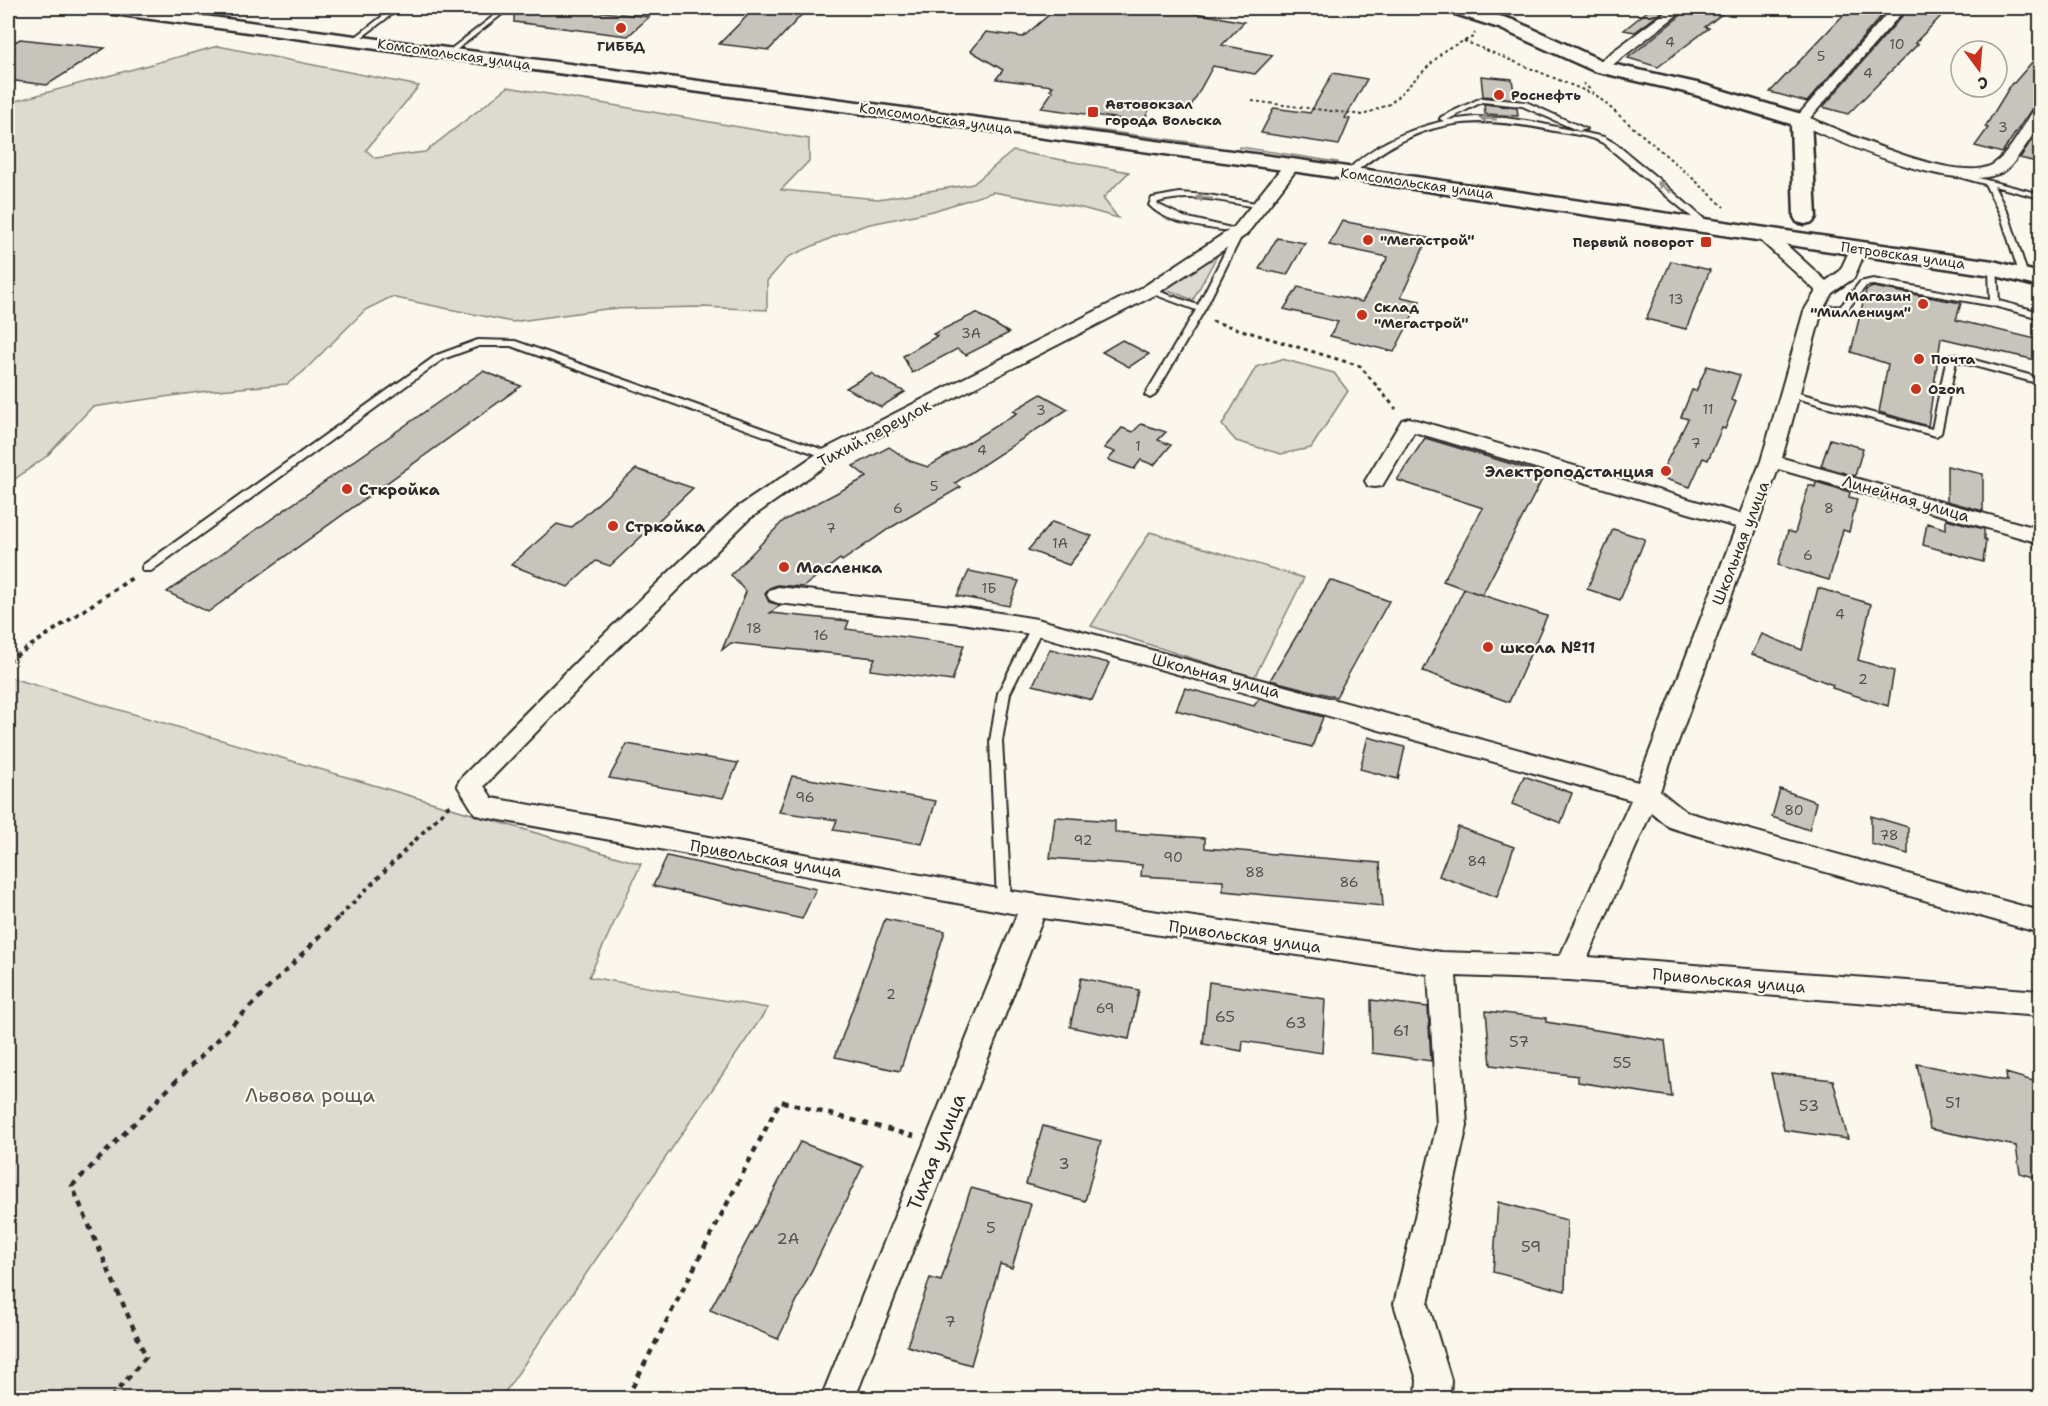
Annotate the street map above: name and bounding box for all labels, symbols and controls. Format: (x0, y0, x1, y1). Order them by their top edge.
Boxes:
marker: ГИББД (614, 21, 628, 35)
house number: 4 (1665, 33, 1675, 51)
street label: Комсомольская улица (376, 34, 532, 74)
house number: 10 (1889, 35, 1905, 53)
place label: ГИББД (597, 37, 646, 55)
north arrow (1949, 39, 2009, 99)
house number: 5 (1817, 47, 1825, 65)
house number: 4 (1863, 64, 1873, 82)
text: С (1975, 71, 1991, 94)
place label: Роснефть (1511, 86, 1581, 104)
marker: Роснефть (1492, 88, 1506, 102)
place label: Автовокзал города Вольска (1105, 95, 1222, 129)
street label: Комсомольская улица (858, 98, 1014, 138)
marker: Автовокзал города Вольска (1086, 105, 1100, 119)
one-way arrow (1478, 114, 1497, 123)
house number: 3 (1998, 118, 2008, 136)
street label: Комсомольская улица (1339, 163, 1495, 203)
one-way arrow (1656, 181, 1672, 194)
one-way arrow (1194, 193, 1213, 203)
place label: "Мегастрой" (1380, 231, 1474, 249)
marker: "Мегастрой" (1361, 233, 1375, 247)
place label: Первый поворот (1573, 233, 1695, 251)
marker: Первый поворот (1699, 235, 1713, 249)
street label: Петровская улица (1840, 237, 1967, 273)
place label: Магазин "Миллениум" (1810, 287, 1911, 321)
house number: 13 (1669, 290, 1683, 308)
marker: Магазин "Миллениум" (1916, 297, 1930, 311)
place label: Склад "Мегастрой" (1374, 298, 1468, 332)
marker: Склад "Мегастрой" (1355, 308, 1369, 322)
house number: 3А (961, 324, 981, 342)
place label: Почта (1931, 350, 1976, 368)
marker: Почта (1912, 352, 1926, 366)
place label: Ozon (1928, 380, 1965, 398)
marker: Ozon (1909, 382, 1923, 396)
street label: Тихий переулок (814, 394, 935, 472)
house number: 11 (1702, 400, 1714, 418)
house number: 3 (1036, 401, 1046, 419)
house number: 7 (1691, 434, 1701, 452)
house number: 1 (1135, 437, 1141, 455)
house number: 4 (977, 441, 987, 459)
place label: Электроподстанция (1485, 461, 1654, 482)
marker: Электроподстанция (1659, 464, 1673, 478)
street label: Линейная улица (1840, 470, 1972, 527)
house number: 5 (930, 477, 938, 495)
street label: Школьная улица (1707, 478, 1774, 608)
place label: Сткройка (359, 479, 440, 500)
marker: Сткройка (340, 482, 354, 496)
house number: 6 (893, 499, 903, 517)
house number: 8 (1824, 499, 1834, 517)
place label: Стркойка (625, 516, 705, 537)
marker: Стркойка (606, 519, 620, 533)
house number: 7 (826, 519, 836, 537)
house number: 1А (1052, 534, 1068, 552)
house number: 6 (1803, 546, 1813, 564)
place label: Масленка (796, 557, 882, 578)
marker: Масленка (777, 560, 791, 574)
house number: 1Б (981, 579, 997, 597)
house number: 4 (1835, 605, 1845, 623)
house number: 18 (746, 619, 762, 637)
house number: 16 (813, 626, 829, 644)
place label: школа №11 (1500, 637, 1595, 658)
marker: школа №11 (1481, 640, 1495, 654)
street label: Школьная улица (1150, 648, 1282, 703)
house number: 2 (1858, 670, 1868, 688)
house number: 96 (795, 788, 815, 806)
house number: 80 (1784, 801, 1804, 819)
house number: 78 (1879, 826, 1899, 844)
house number: 92 (1074, 831, 1092, 849)
street label: Привольская улица (688, 835, 843, 882)
house number: 90 (1163, 848, 1183, 866)
house number: 84 (1467, 852, 1487, 870)
house number: 88 (1245, 863, 1265, 881)
house number: 86 (1339, 873, 1359, 891)
street label: Привольская улица (1167, 915, 1322, 958)
street label: Привольская улица (1652, 963, 1806, 998)
house number: 2 (886, 985, 896, 1003)
house number: 69 (1096, 999, 1114, 1017)
house number: 65 (1215, 1006, 1235, 1027)
house number: 63 (1285, 1012, 1307, 1033)
house number: 61 (1393, 1020, 1409, 1041)
house number: 57 (1509, 1031, 1529, 1052)
house number: 55 (1612, 1052, 1632, 1073)
park label: Львова роща (245, 1082, 375, 1108)
street label: Тихая улица (901, 1089, 972, 1214)
house number: 51 (1945, 1092, 1961, 1113)
house number: 53 (1799, 1095, 1819, 1116)
house number: 3 (1058, 1153, 1070, 1174)
house number: 5 (986, 1217, 996, 1238)
house number: 2А (777, 1228, 799, 1249)
house number: 59 (1521, 1236, 1541, 1257)
house number: 7 (944, 1311, 956, 1332)

